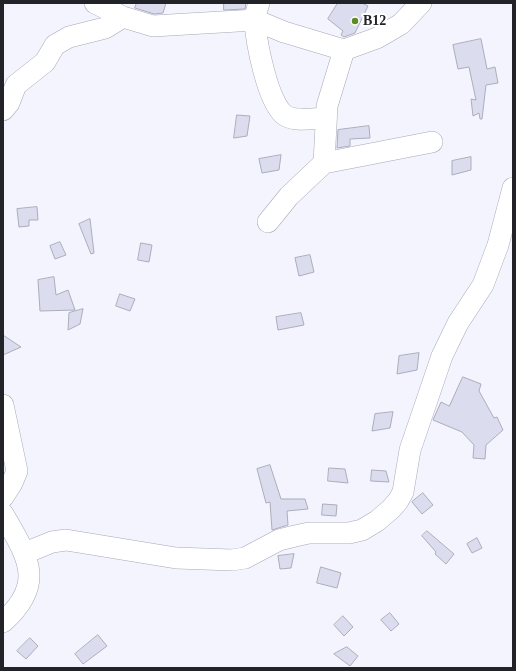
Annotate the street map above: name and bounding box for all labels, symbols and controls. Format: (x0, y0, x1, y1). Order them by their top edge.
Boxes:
place label: B12 (363, 13, 386, 29)
marker: B12 (350, 16, 360, 26)

